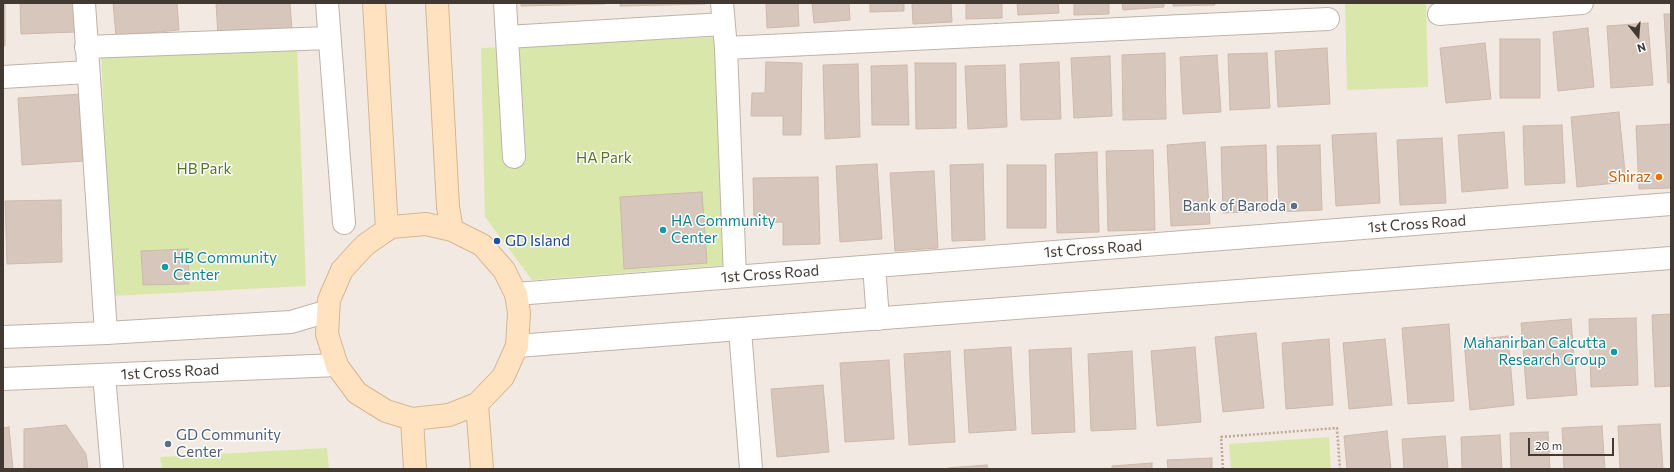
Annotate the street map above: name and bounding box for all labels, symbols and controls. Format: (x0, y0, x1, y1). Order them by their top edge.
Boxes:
north arrow (1618, 16, 1658, 56)
text: N (1636, 41, 1648, 55)
park label: HA Park (576, 149, 632, 167)
park label: HB Park (176, 160, 232, 178)
place label: Shiraz (1609, 168, 1651, 186)
marker: Shiraz (1654, 172, 1664, 182)
place label: Bank of Baroda (1182, 197, 1286, 215)
marker: Bank of Baroda (1289, 201, 1299, 211)
place label: HA Community Center (671, 212, 776, 247)
street label: 1st Cross Road (1367, 212, 1467, 236)
marker: HA Community Center (658, 225, 668, 235)
place label: GD Island (505, 232, 570, 250)
marker: GD Island (492, 236, 502, 246)
street label: 1st Cross Road (1043, 237, 1143, 261)
place label: HB Community Center (173, 249, 277, 284)
marker: HB Community Center (160, 262, 170, 272)
street label: 1st Cross Road (720, 262, 820, 286)
place label: Mahanirban Calcutta Research Group (1463, 334, 1606, 369)
marker: Mahanirban Calcutta Research Group (1609, 347, 1619, 357)
street label: 1st Cross Road (120, 360, 220, 384)
place label: GD Community Center (176, 426, 281, 461)
scale bar (1530, 430, 1616, 456)
text: 20 m (1535, 438, 1562, 452)
marker: GD Community Center (163, 439, 173, 449)

